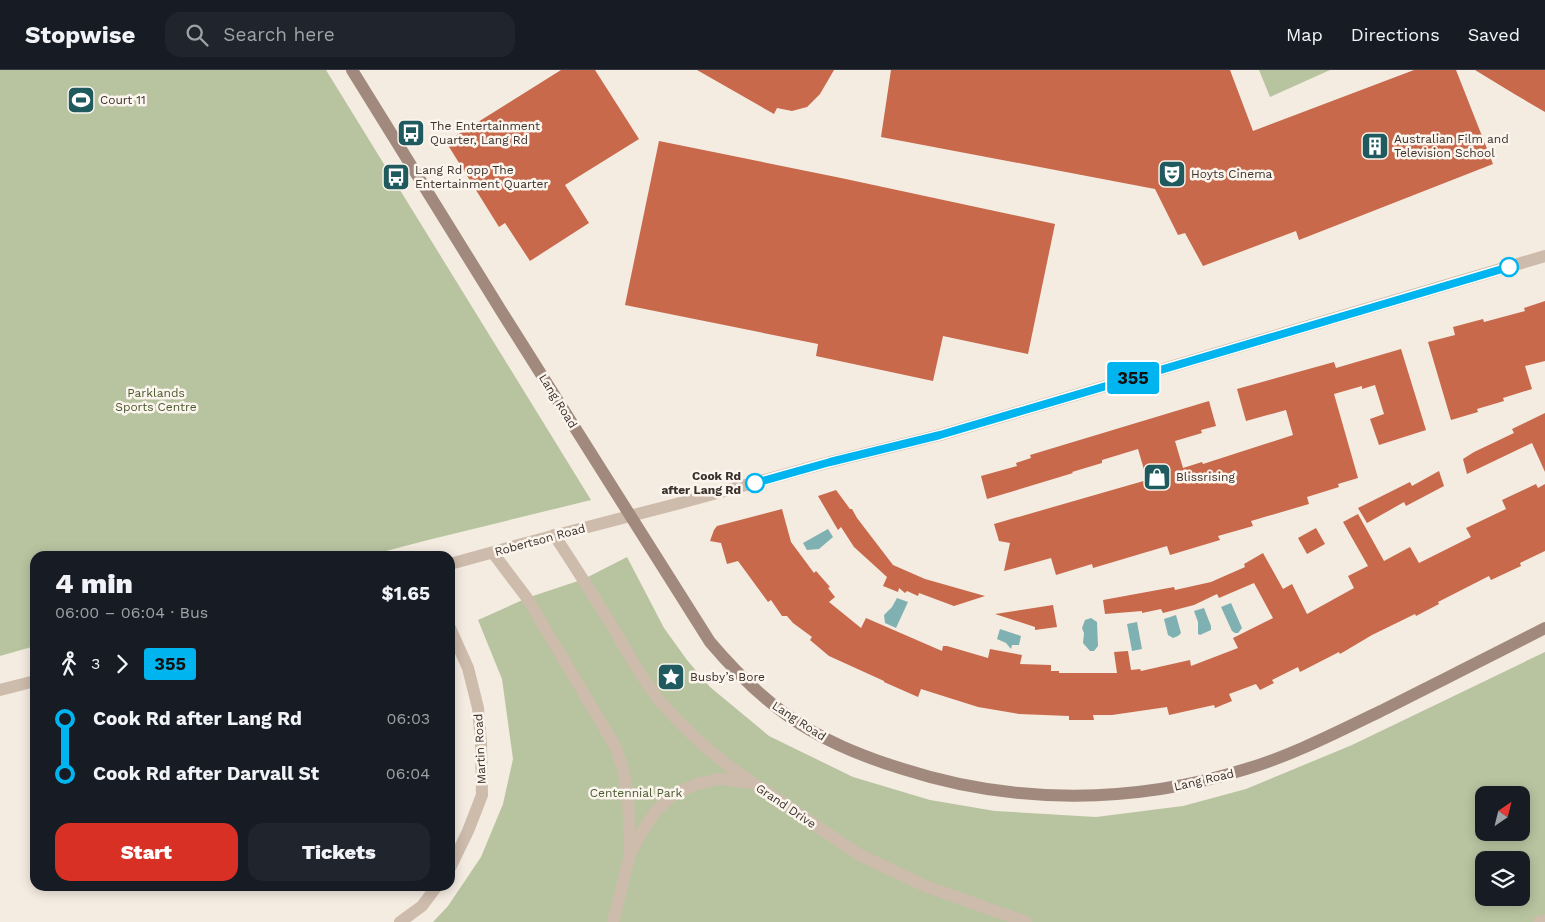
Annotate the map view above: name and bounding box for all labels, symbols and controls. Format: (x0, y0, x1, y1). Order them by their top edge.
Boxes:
search box (165, 12, 515, 57)
text: Stopwise (25, 21, 135, 49)
icon: search (183, 21, 211, 49)
text: Search here (223, 23, 335, 46)
text: Map (1286, 24, 1323, 45)
text: Directions (1351, 24, 1440, 45)
text: Saved (1468, 24, 1520, 45)
sports icon: Court 11 (66, 85, 96, 115)
place label: Court 11 (100, 93, 146, 107)
bus stop icon: The Entertainment Quarter, Lang Rd (396, 118, 426, 148)
place label: The Entertainment Quarter, Lang Rd (430, 119, 540, 147)
building icon: Australian Film and Television School (1360, 131, 1390, 161)
place label: Australian Film and Television School (1394, 132, 1509, 160)
theatre icon: Hoyts Cinema (1157, 159, 1187, 189)
bus stop icon: Lang Rd opp The Entertainment Quarter (381, 162, 411, 192)
place label: Lang Rd opp The Entertainment Quarter (415, 163, 548, 191)
place label: Hoyts Cinema (1191, 167, 1273, 181)
unlabelled marker (1499, 257, 1519, 277)
line badge: 355 (1104, 362, 1162, 394)
text: 355 (1117, 367, 1149, 388)
street label: Lang Road (536, 371, 580, 431)
park label: Parklands Sports Centre (115, 386, 197, 414)
shop icon: Blissrising (1142, 462, 1172, 492)
place label: Cook Rd after Lang Rd (661, 469, 741, 497)
place label: Blissrising (1176, 470, 1235, 484)
marker: Cook Rd after Lang Rd (745, 473, 765, 493)
street label: Robertson Road (493, 521, 587, 559)
text: 4 min (55, 567, 133, 600)
text: $1.65 (381, 582, 430, 605)
text: 06:00 – 06:04 · Bus (55, 603, 208, 622)
icon: walk (55, 650, 83, 678)
icon: forward (108, 650, 136, 678)
text: 355 (154, 653, 186, 674)
text: 3 (91, 654, 100, 673)
place icon: Busby’s Bore (656, 662, 686, 692)
place label: Busby’s Bore (690, 670, 765, 684)
street label: Lang Road (770, 698, 828, 744)
text: Cook Rd after Lang Rd (93, 707, 302, 730)
text: 06:03 (387, 709, 430, 728)
street label: Martin Road (471, 713, 489, 785)
text: Cook Rd after Darvall St (93, 762, 319, 785)
text: 06:04 (386, 764, 430, 783)
street label: Lang Road (1173, 766, 1235, 794)
street label: Grand Drive (753, 781, 819, 831)
park label: Centennial Park (590, 786, 682, 800)
north arrow (1475, 786, 1530, 841)
map controls (1475, 786, 1530, 906)
button: Start (55, 823, 238, 881)
button: Tickets (248, 823, 430, 881)
button: layers (1475, 851, 1530, 906)

